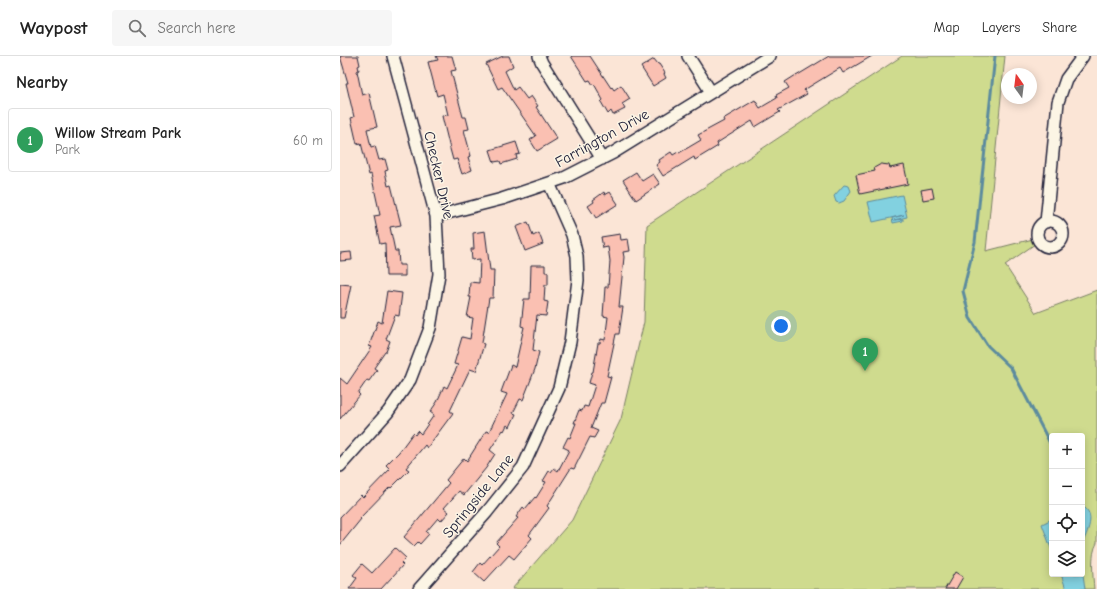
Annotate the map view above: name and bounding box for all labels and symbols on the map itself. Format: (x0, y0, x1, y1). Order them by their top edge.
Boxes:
north arrow (1001, 68, 1037, 104)
street label: Farrington Drive (552, 105, 652, 171)
street label: Checker Drive (420, 129, 458, 221)
your location (771, 316, 791, 336)
pin: 1 (852, 338, 878, 371)
street label: Springside Lane (439, 450, 518, 542)

